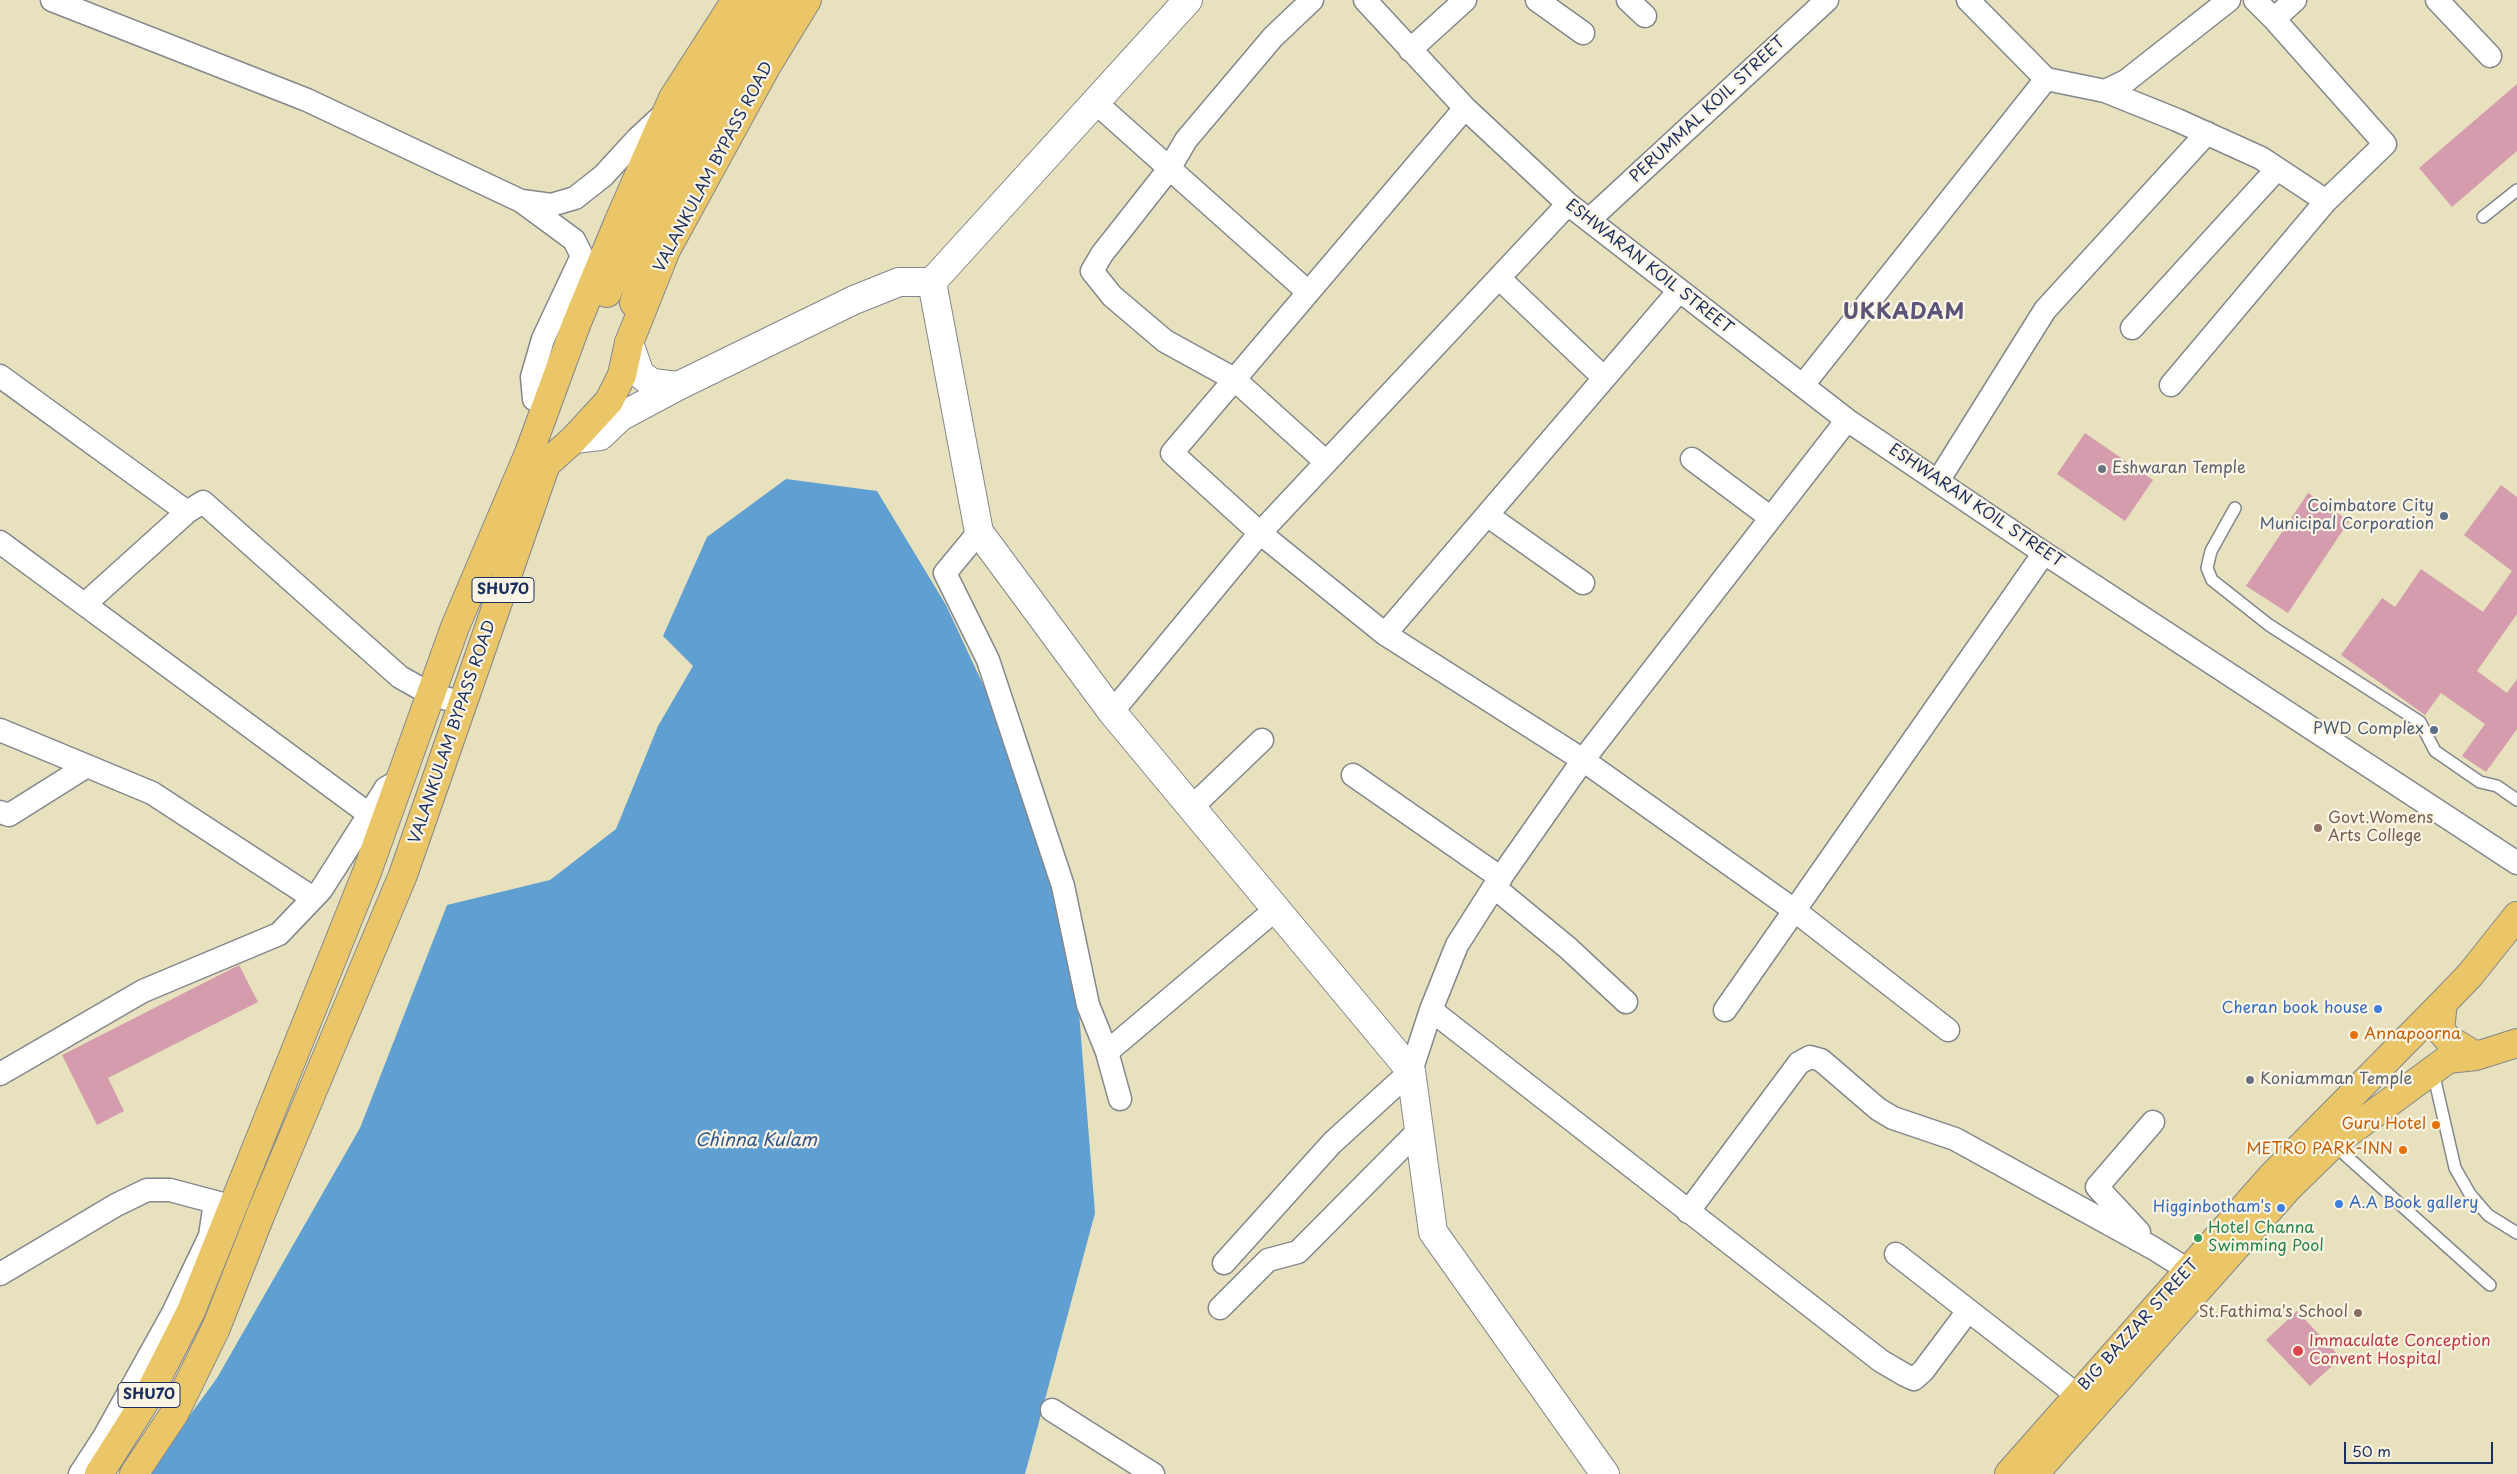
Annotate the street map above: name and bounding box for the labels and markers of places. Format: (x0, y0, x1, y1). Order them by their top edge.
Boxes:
place label: Eshwaran Temple (2112, 459, 2246, 479)
marker: Eshwaran Temple (2096, 463, 2108, 475)
place label: Coimbatore City Municipal Corporation (2260, 497, 2434, 535)
marker: Coimbatore City Municipal Corporation (2438, 510, 2450, 522)
place label: PWD Complex (2313, 720, 2424, 740)
marker: PWD Complex (2428, 724, 2440, 736)
place label: Govt.Womens Arts College (2328, 809, 2433, 847)
marker: Govt.Womens Arts College (2312, 822, 2324, 834)
place label: Cheran book house (2222, 999, 2368, 1019)
marker: Cheran book house (2372, 1003, 2384, 1015)
place label: Annapoorna (2364, 1025, 2461, 1045)
marker: Annapoorna (2348, 1029, 2360, 1041)
place label: Koniamman Temple (2260, 1070, 2412, 1090)
marker: Koniamman Temple (2244, 1074, 2256, 1086)
place label: Guru Hotel (2341, 1115, 2426, 1135)
marker: Guru Hotel (2430, 1119, 2442, 1131)
place label: METRO PARK-INN (2246, 1140, 2393, 1160)
marker: METRO PARK-INN (2397, 1144, 2409, 1156)
place label: A.A Book gallery (2349, 1194, 2478, 1214)
place label: Higginbotham's (2153, 1198, 2271, 1218)
marker: A.A Book gallery (2333, 1198, 2345, 1210)
marker: Higginbotham's (2275, 1202, 2287, 1214)
place label: Hotel Channa Swimming Pool (2208, 1219, 2324, 1257)
marker: Hotel Channa Swimming Pool (2192, 1232, 2204, 1244)
place label: St.Fathima's School (2199, 1303, 2348, 1323)
marker: St.Fathima's School (2352, 1307, 2364, 1319)
place label: Immaculate Conception Convent Hospital (2309, 1332, 2491, 1370)
marker: Immaculate Conception Convent Hospital (2291, 1344, 2305, 1358)

